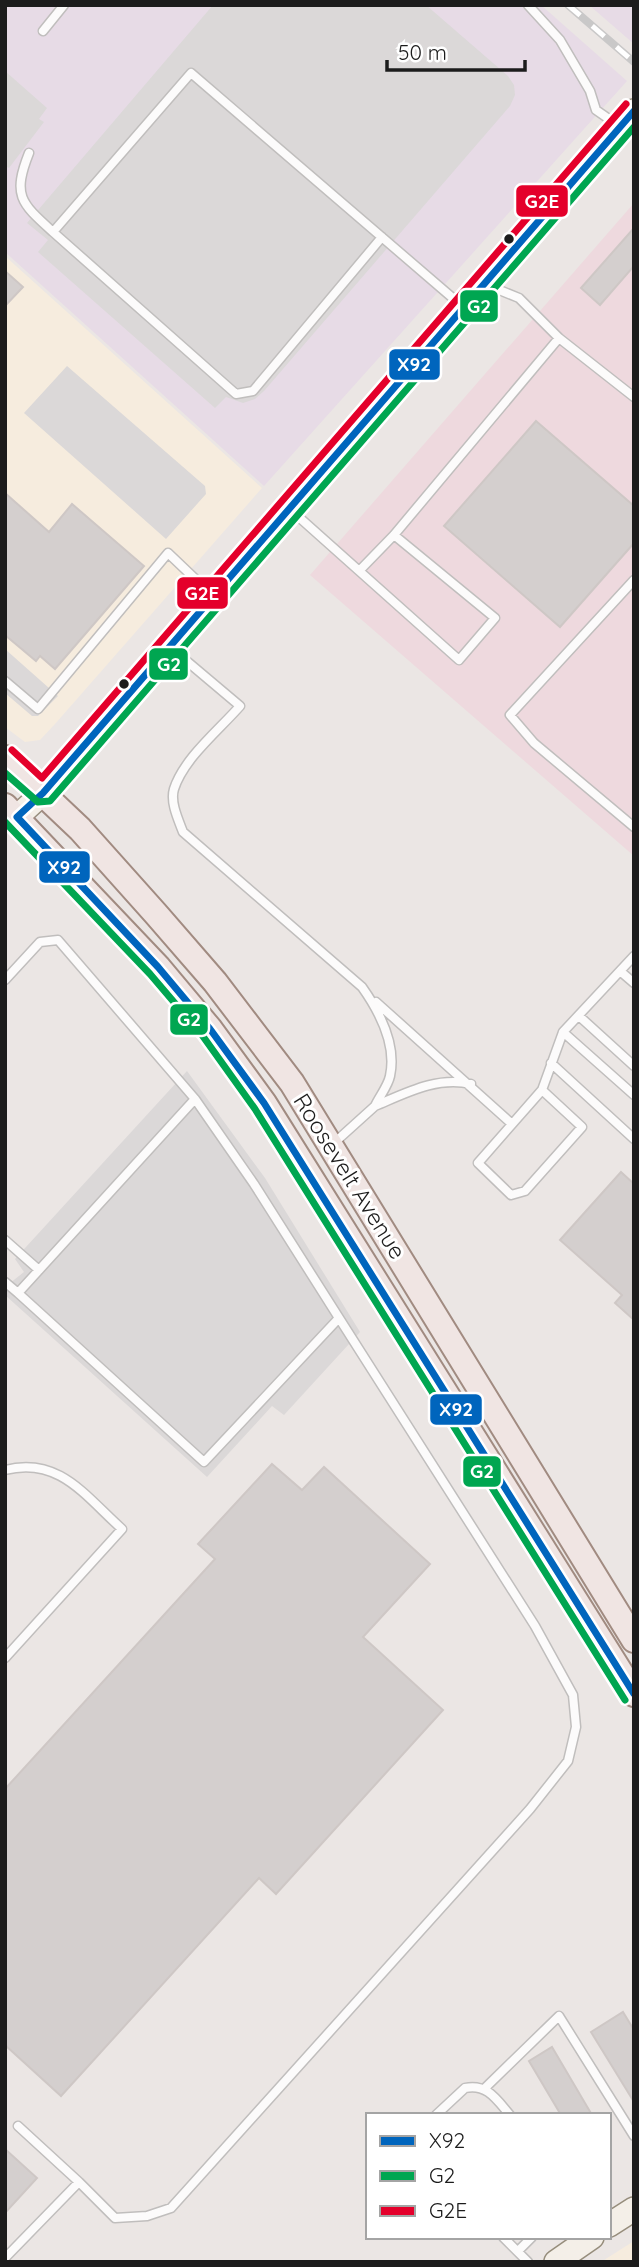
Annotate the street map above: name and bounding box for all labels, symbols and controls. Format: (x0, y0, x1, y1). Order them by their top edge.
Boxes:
scale bar (387, 28, 525, 72)
text: 50 m (398, 39, 447, 65)
line badge: G2E (515, 184, 569, 218)
text: G2E (525, 189, 560, 213)
unlabelled marker (502, 232, 516, 246)
line badge: G2 (459, 289, 499, 323)
text: G2 (467, 294, 491, 318)
line badge: X92 (388, 348, 441, 381)
text: X92 (397, 352, 431, 376)
line badge: G2E (176, 576, 229, 610)
text: G2E (185, 581, 220, 605)
line badge: G2 (148, 647, 189, 681)
text: G2 (157, 652, 181, 676)
unlabelled marker (117, 677, 131, 691)
line badge: X92 (38, 850, 91, 884)
text: X92 (47, 855, 81, 879)
line badge: G2 (169, 1003, 209, 1036)
text: G2 (177, 1007, 201, 1031)
street label: Roosevelt Avenue (287, 1088, 413, 1264)
line badge: X92 (429, 1393, 483, 1426)
text: X92 (439, 1397, 473, 1421)
line badge: G2 (462, 1455, 502, 1488)
text: G2 (470, 1459, 494, 1483)
legend (366, 2113, 611, 2239)
text: X92 (429, 2127, 465, 2153)
text: G2 (429, 2162, 455, 2188)
text: G2E (429, 2197, 467, 2223)

